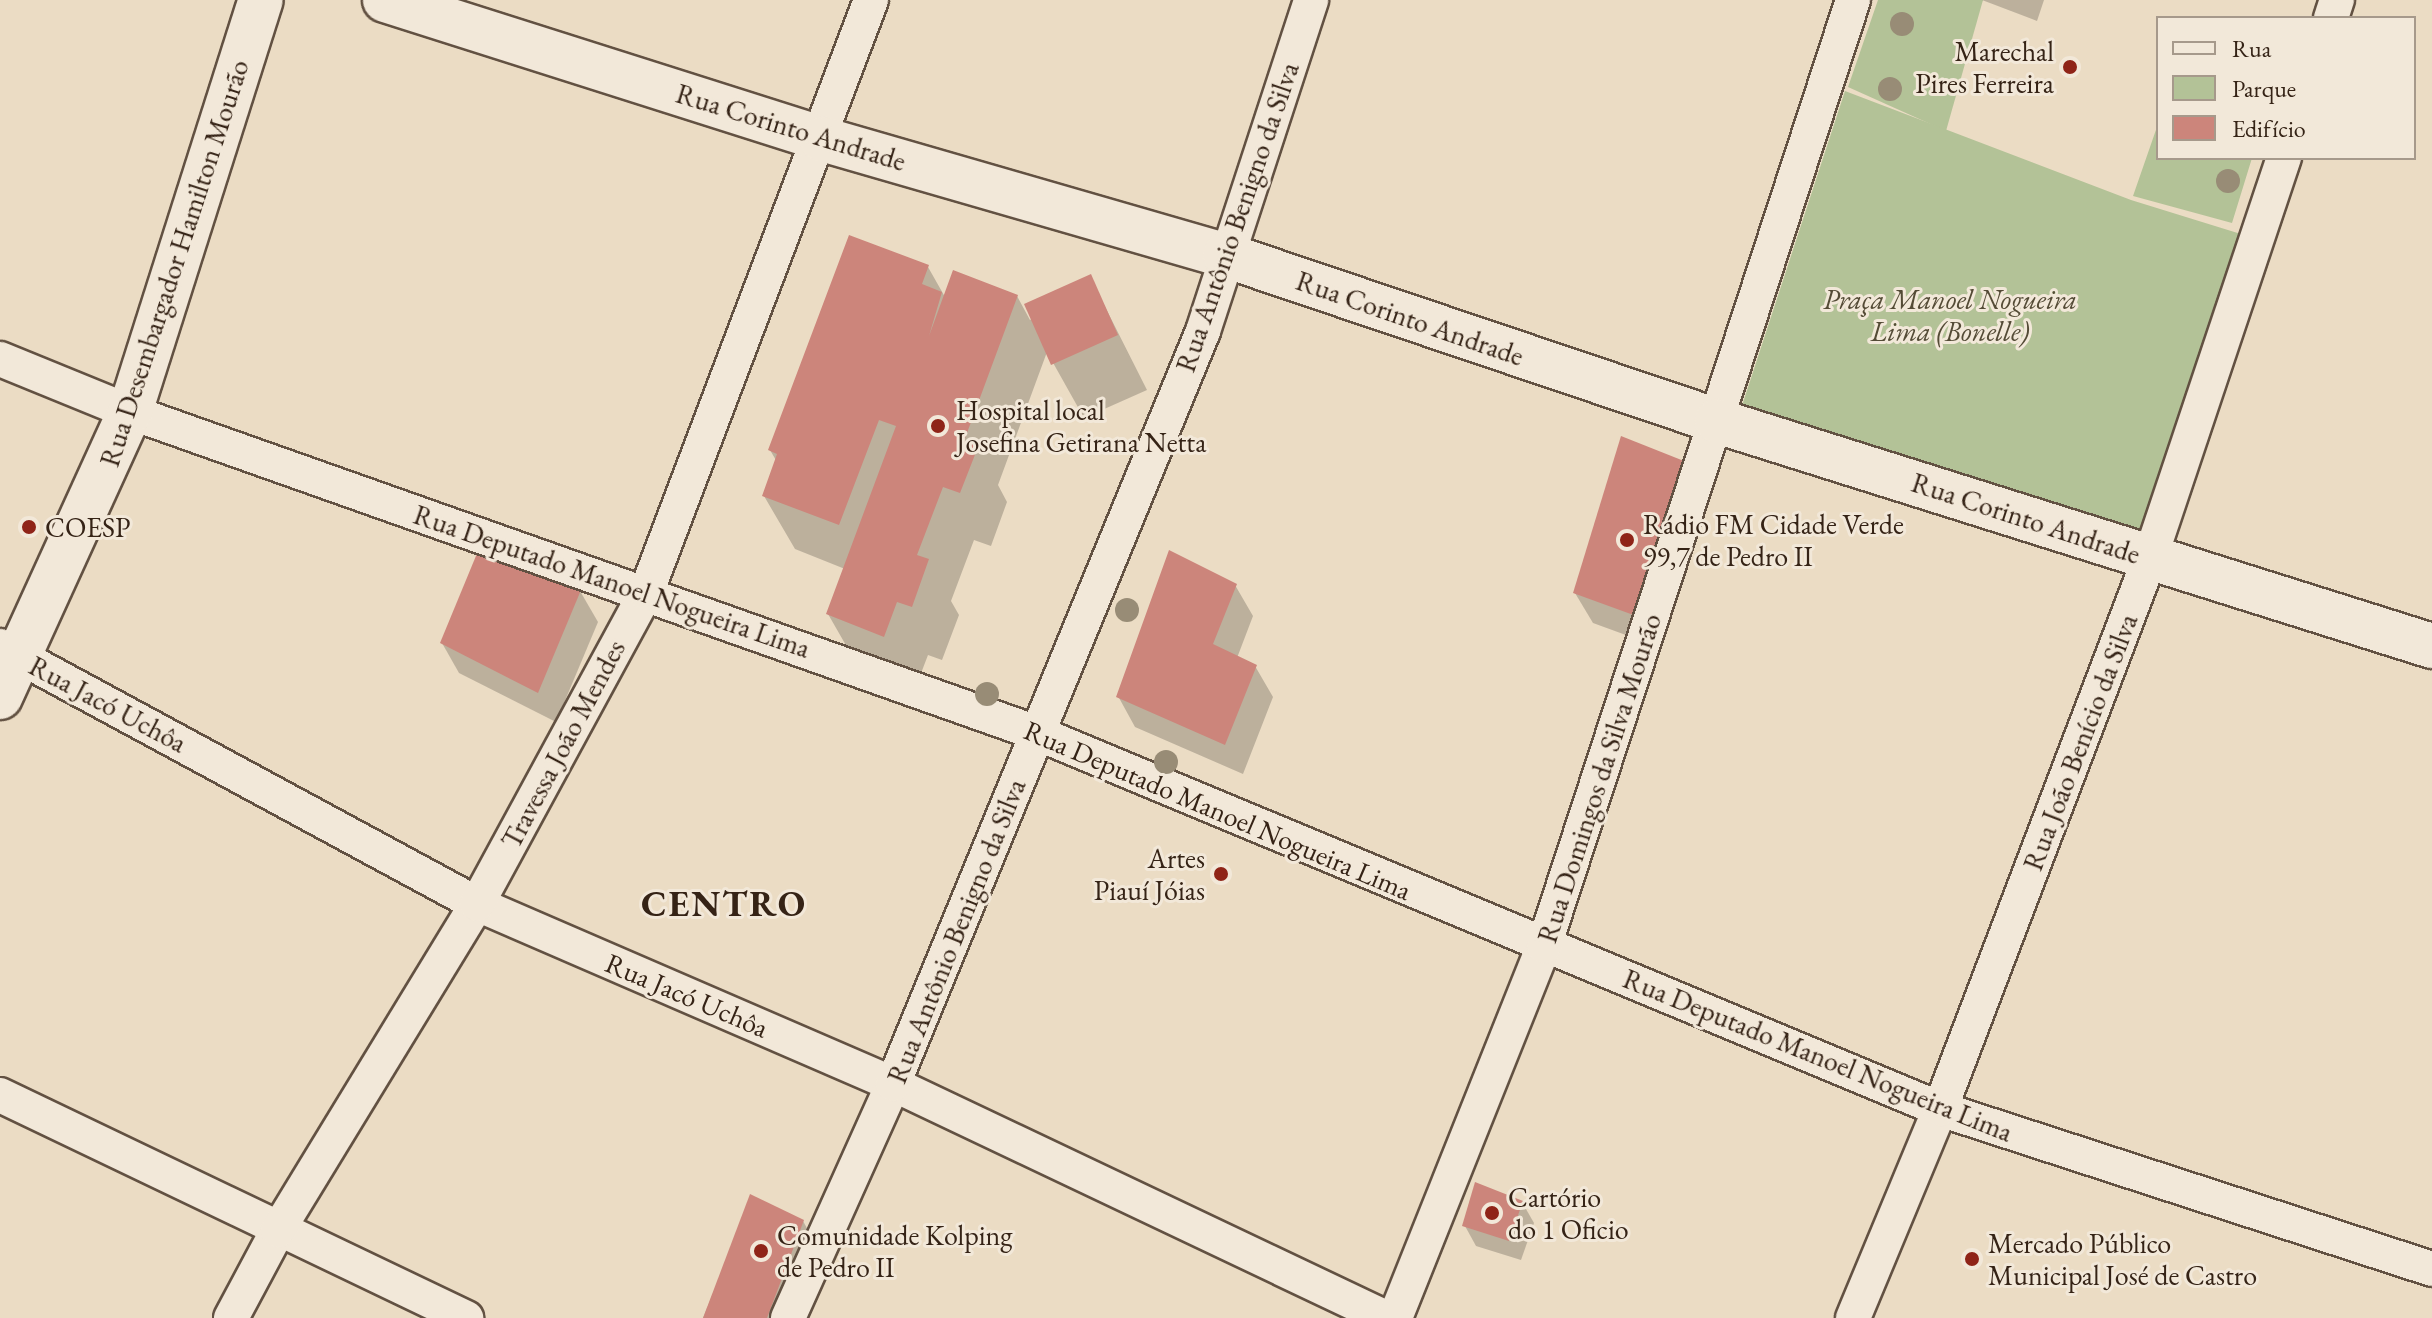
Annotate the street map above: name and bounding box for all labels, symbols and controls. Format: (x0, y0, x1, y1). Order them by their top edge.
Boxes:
legend (2156, 16, 2416, 160)
text: Rua (2232, 33, 2271, 64)
place label: Marechal Pires Ferreira (1915, 34, 2054, 100)
street label: Rua Desembargador Hamilton Mourão (92, 55, 256, 471)
street label: Rua Antônio Benigno da Silva (1168, 58, 1306, 376)
marker: Marechal Pires Ferreira (2061, 58, 2079, 76)
text: Parque (2232, 73, 2296, 104)
street label: Rua Corinto Andrade (672, 76, 910, 178)
text: Edifício (2232, 113, 2306, 144)
street label: Rua Corinto Andrade (1292, 263, 1528, 373)
park label: Praça Manoel Nogueira Lima (Bonelle) (1823, 282, 2077, 348)
place label: Hospital local Josefina Getirana Netta (956, 393, 1206, 459)
marker: Hospital local Josefina Getirana Netta (927, 415, 949, 437)
street label: Rua Corinto Andrade (1907, 465, 2145, 571)
street label: Rua Deputado Manoel Nogueira Lima (409, 497, 815, 665)
place label: Rádio FM Cidade Verde 99,7 de Pedro II (1643, 507, 1904, 573)
place label: COESP (45, 510, 131, 544)
marker: COESP (20, 518, 38, 536)
marker: Rádio FM Cidade Verde 99,7 de Pedro II (1618, 531, 1636, 549)
street label: Rua Domingos da Silva Mourão (1530, 609, 1668, 947)
street label: Rua João Benício da Silva (2016, 609, 2144, 875)
street label: Travessa João Mendes (494, 634, 632, 854)
street label: Rua Jacó Uchôa (24, 648, 192, 760)
street label: Rua Deputado Manoel Nogueira Lima (1019, 713, 1417, 907)
street label: Rua Antônio Benigno da Silva (879, 774, 1033, 1088)
place label: Artes Piauí Jóias (1094, 841, 1205, 907)
marker: Artes Piauí Jóias (1212, 865, 1230, 883)
district label: CENTRO (641, 882, 807, 926)
street label: Rua Jacó Uchôa (601, 946, 773, 1044)
street label: Rua Deputado Manoel Nogueira Lima (1618, 961, 2018, 1149)
place label: Cartório do 1 Oficio (1508, 1180, 1629, 1246)
marker: Cartório do 1 Oficio (1483, 1204, 1501, 1222)
place label: Comunidade Kolping de Pedro II (777, 1218, 1013, 1284)
place label: Mercado Público Municipal José de Castro (1988, 1226, 2257, 1292)
marker: Comunidade Kolping de Pedro II (752, 1242, 770, 1260)
marker: Mercado Público Municipal José de Castro (1963, 1250, 1981, 1268)

